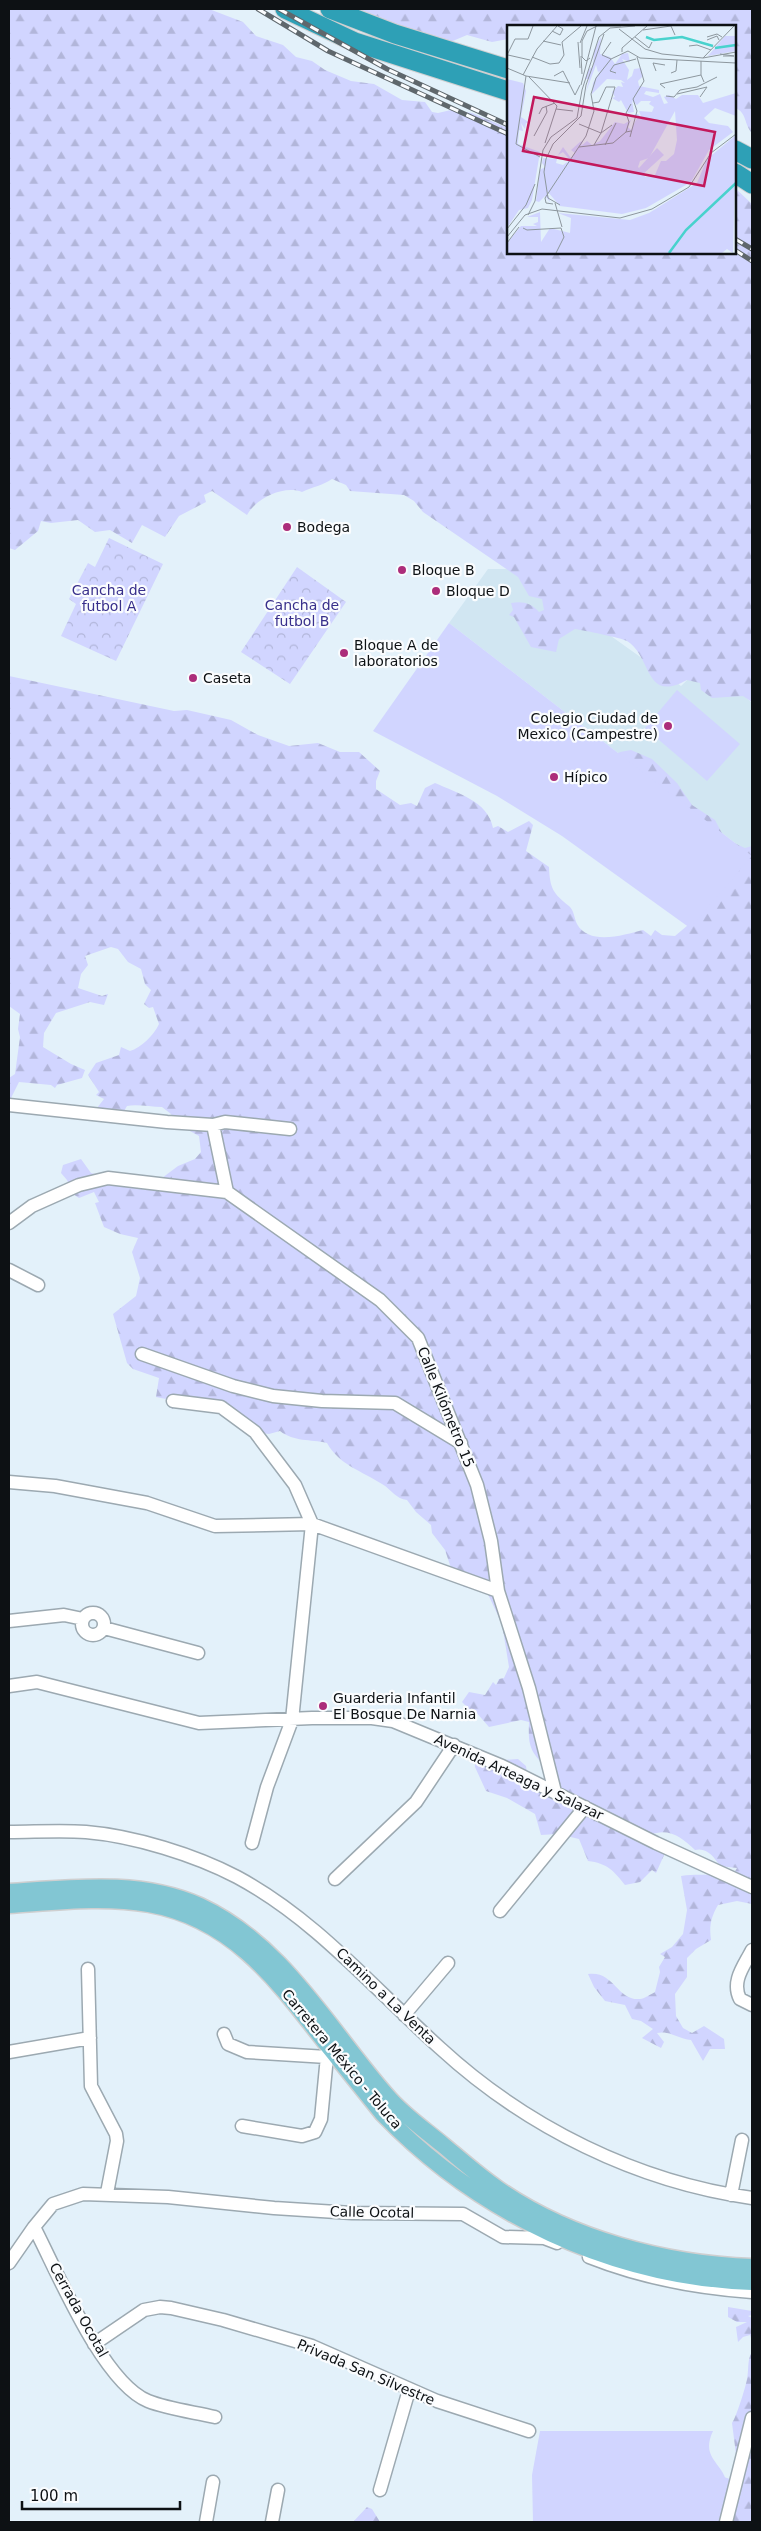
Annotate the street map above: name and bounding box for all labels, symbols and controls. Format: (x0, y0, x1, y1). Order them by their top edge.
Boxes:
inset map (507, 25, 736, 254)
place label: Bodega (297, 519, 350, 535)
marker: Bodega (281, 521, 293, 533)
place label: Bloque B (412, 562, 475, 578)
marker: Bloque B (396, 564, 408, 576)
park label: Cancha de futbol A (72, 582, 146, 614)
place label: Bloque D (446, 583, 510, 599)
marker: Bloque D (430, 585, 442, 597)
park label: Cancha de futbol B (265, 597, 339, 629)
place label: Bloque A de laboratorios (354, 637, 438, 669)
marker: Bloque A de laboratorios (338, 647, 350, 659)
place label: Caseta (203, 670, 251, 686)
marker: Caseta (187, 672, 199, 684)
place label: Colegio Ciudad de Mexico (Campestre) (517, 710, 658, 742)
marker: Colegio Ciudad de Mexico (Campestre) (662, 720, 674, 732)
place label: Hípico (564, 769, 607, 785)
marker: Hípico (548, 771, 560, 783)
street label: Calle Kilómetro 15 (414, 1344, 478, 1470)
place label: Guarderia Infantil El Bosque De Narnia (333, 1690, 476, 1722)
marker: Guarderia Infantil El Bosque De Narnia (317, 1700, 329, 1712)
street label: Avenida Arteaga y Salazar (432, 1731, 606, 1823)
street label: Camino a La Venta (333, 1945, 439, 2047)
street label: Carretera México - Toluca (279, 1986, 405, 2132)
street label: Calle Ocotal (330, 2203, 414, 2221)
street label: Cerrada Ocotal (46, 2260, 112, 2360)
street label: Privada San Silvestre (295, 2336, 437, 2408)
scale bar (22, 2478, 180, 2510)
text: 100 m (30, 2487, 78, 2505)

